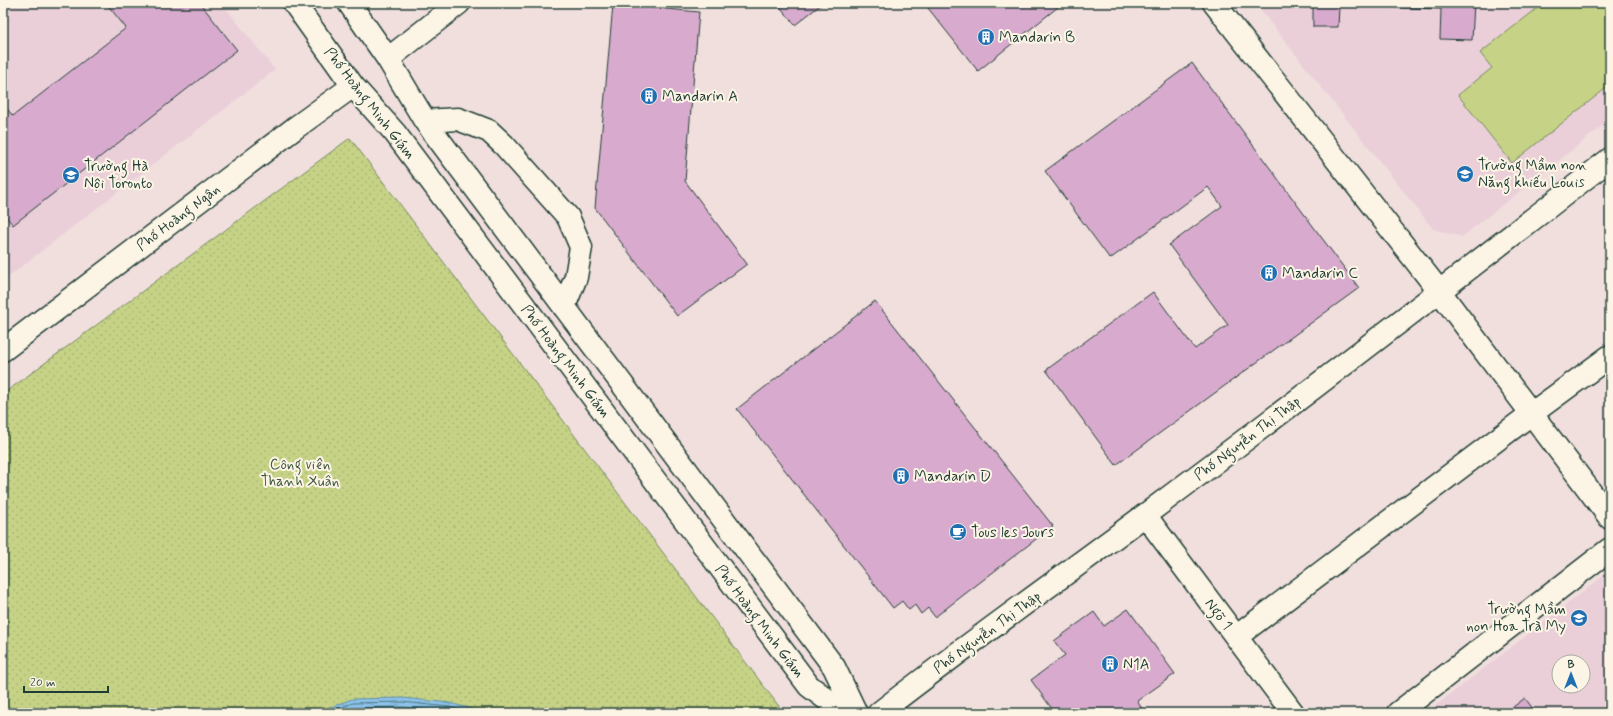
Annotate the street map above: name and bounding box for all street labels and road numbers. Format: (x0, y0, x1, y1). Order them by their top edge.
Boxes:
street label: Phố Hoàng Minh Giám (318, 43, 419, 165)
street label: Phố Hoàng Ngân (133, 180, 225, 257)
street label: Phố Hoàng Minh Giám (515, 301, 615, 423)
street label: Phố Nguyễn Thị Thập (1190, 392, 1306, 486)
street label: Phố Hoàng Minh Giám (709, 561, 809, 683)
street label: Phố Nguyễn Thị Thập (929, 587, 1046, 680)
street label: Ngõ 1 (1199, 595, 1237, 635)

